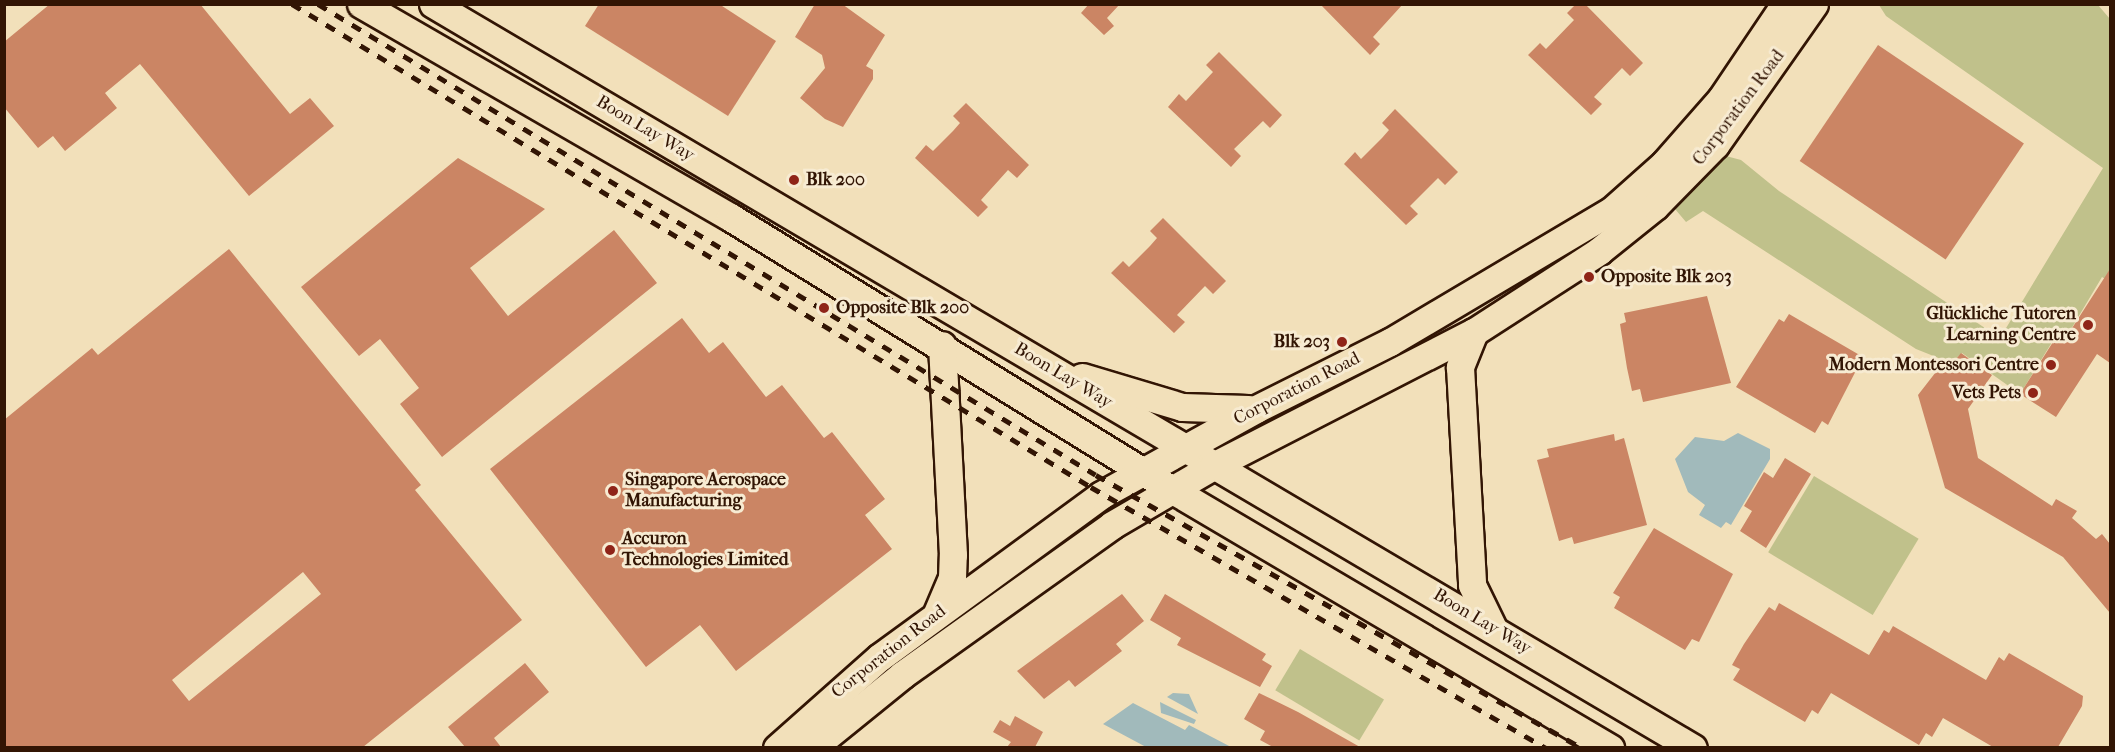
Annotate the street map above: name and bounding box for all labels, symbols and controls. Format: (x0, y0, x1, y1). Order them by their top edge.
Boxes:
street label: Corporation Road (1689, 46, 1789, 170)
street label: Boon Lay Way (592, 91, 698, 167)
place label: Blk 200 (806, 169, 865, 191)
marker: Blk 200 (787, 173, 801, 187)
place label: Opposite Blk 203 (1601, 266, 1732, 288)
marker: Opposite Blk 203 (1582, 270, 1596, 284)
place label: Opposite Blk 200 (836, 297, 969, 319)
marker: Opposite Blk 200 (817, 301, 831, 315)
place label: Glückliche Tutoren Learning Centre (1926, 304, 2076, 346)
marker: Glückliche Tutoren Learning Centre (2081, 318, 2095, 332)
place label: Blk 203 (1274, 331, 1330, 353)
marker: Blk 203 (1335, 335, 1349, 349)
street label: Boon Lay Way (1010, 338, 1116, 414)
street label: Corporation Road (1230, 348, 1364, 430)
place label: Modern Montessori Centre (1829, 354, 2039, 376)
marker: Modern Montessori Centre (2044, 358, 2058, 372)
place label: Vets Pets (1952, 382, 2021, 404)
marker: Vets Pets (2026, 386, 2040, 400)
place label: Singapore Aerospace Manufacturing (625, 470, 786, 512)
marker: Singapore Aerospace Manufacturing (606, 484, 620, 498)
place label: Accuron Technologies Limited (622, 529, 789, 572)
marker: Accuron Technologies Limited (603, 543, 617, 557)
street label: Boon Lay Way (1429, 584, 1535, 660)
street label: Corporation Road (828, 601, 950, 703)

